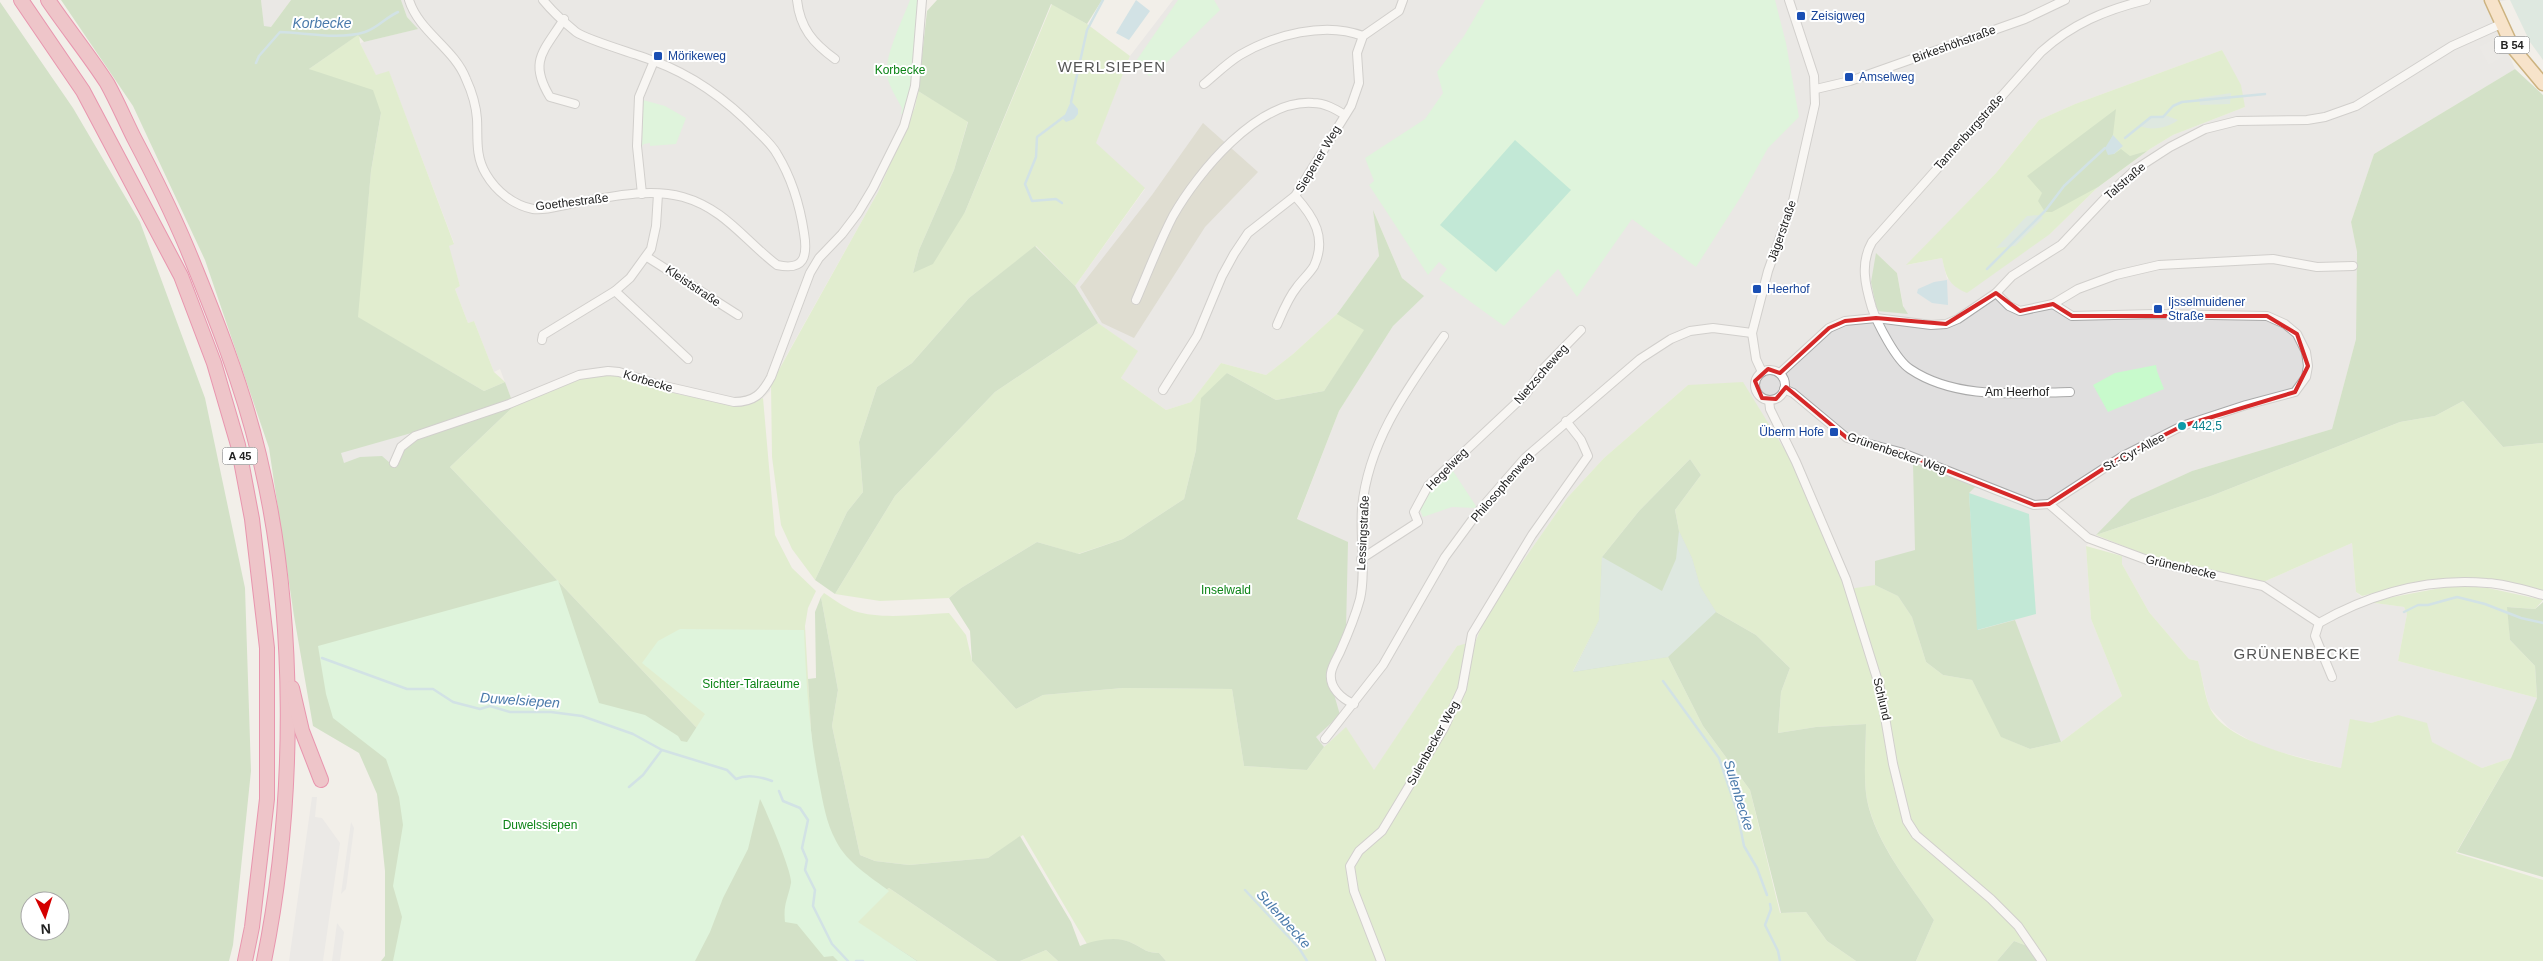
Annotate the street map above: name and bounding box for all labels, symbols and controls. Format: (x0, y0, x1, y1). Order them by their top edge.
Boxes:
place label: Zeisigweg (1811, 9, 1865, 23)
marker: Zeisigweg (1795, 10, 1807, 22)
water label: Korbecke (292, 15, 352, 31)
street label: Birkeshöhstraße (1911, 22, 1998, 66)
road number: B 54 (2494, 36, 2530, 54)
place label: Mörikeweg (668, 49, 726, 63)
marker: Mörikeweg (652, 50, 664, 62)
district label: WERLSIEPEN (1058, 58, 1166, 75)
park label: Korbecke (875, 63, 926, 77)
place label: Amselweg (1859, 70, 1914, 84)
marker: Amselweg (1843, 71, 1855, 83)
street label: Tannenburgstraße (1931, 91, 2007, 173)
street label: Siepener Weg (1292, 123, 1344, 195)
street label: Talstraße (2102, 159, 2148, 202)
street label: Goethestraße (535, 191, 610, 213)
street label: Jägerstraße (1765, 198, 1799, 264)
street label: Kleiststraße (663, 262, 723, 310)
place label: Heerhof (1767, 282, 1810, 296)
marker: Heerhof (1751, 283, 1763, 295)
place label: Ijsselmuidener Straße (2168, 295, 2245, 323)
marker: Ijsselmuidener Straße (2152, 303, 2164, 315)
street label: Nietzscheweg (1511, 341, 1571, 407)
street label: Korbecke (622, 367, 675, 395)
street label: Am Heerhof (1985, 385, 2050, 399)
place label: 442,5 (2192, 419, 2222, 433)
marker: 442,5 (2176, 420, 2188, 432)
place label: Überm Hofe (1759, 425, 1824, 439)
marker: Überm Hofe (1828, 426, 1840, 438)
street label: Grünenbecker Weg (1846, 429, 1948, 477)
street label: St.-Cyr-Allee (2101, 430, 2168, 474)
street label: Hegelweg (1423, 445, 1471, 493)
road number: A 45 (222, 448, 258, 464)
street label: Philosophenweg (1468, 449, 1536, 525)
street label: Lessingstraße (1354, 495, 1372, 571)
street label: Grünenbecke (2144, 552, 2218, 582)
park label: Inselwald (1201, 583, 1251, 597)
district label: GRÜNENBECKE (2234, 645, 2360, 662)
street label: Schlund (1870, 676, 1894, 722)
park label: Sichter-Talraeume (702, 677, 800, 691)
water label: Duwelsiepen (479, 689, 561, 711)
street label: Sulenbecker Weg (1404, 698, 1462, 788)
water label: Sulenbecke (1721, 758, 1757, 833)
park label: Duwelssiepen (503, 818, 577, 832)
water label: Sulenbecke (1254, 886, 1315, 952)
north arrow (20, 891, 70, 941)
text: N (40, 921, 52, 937)

